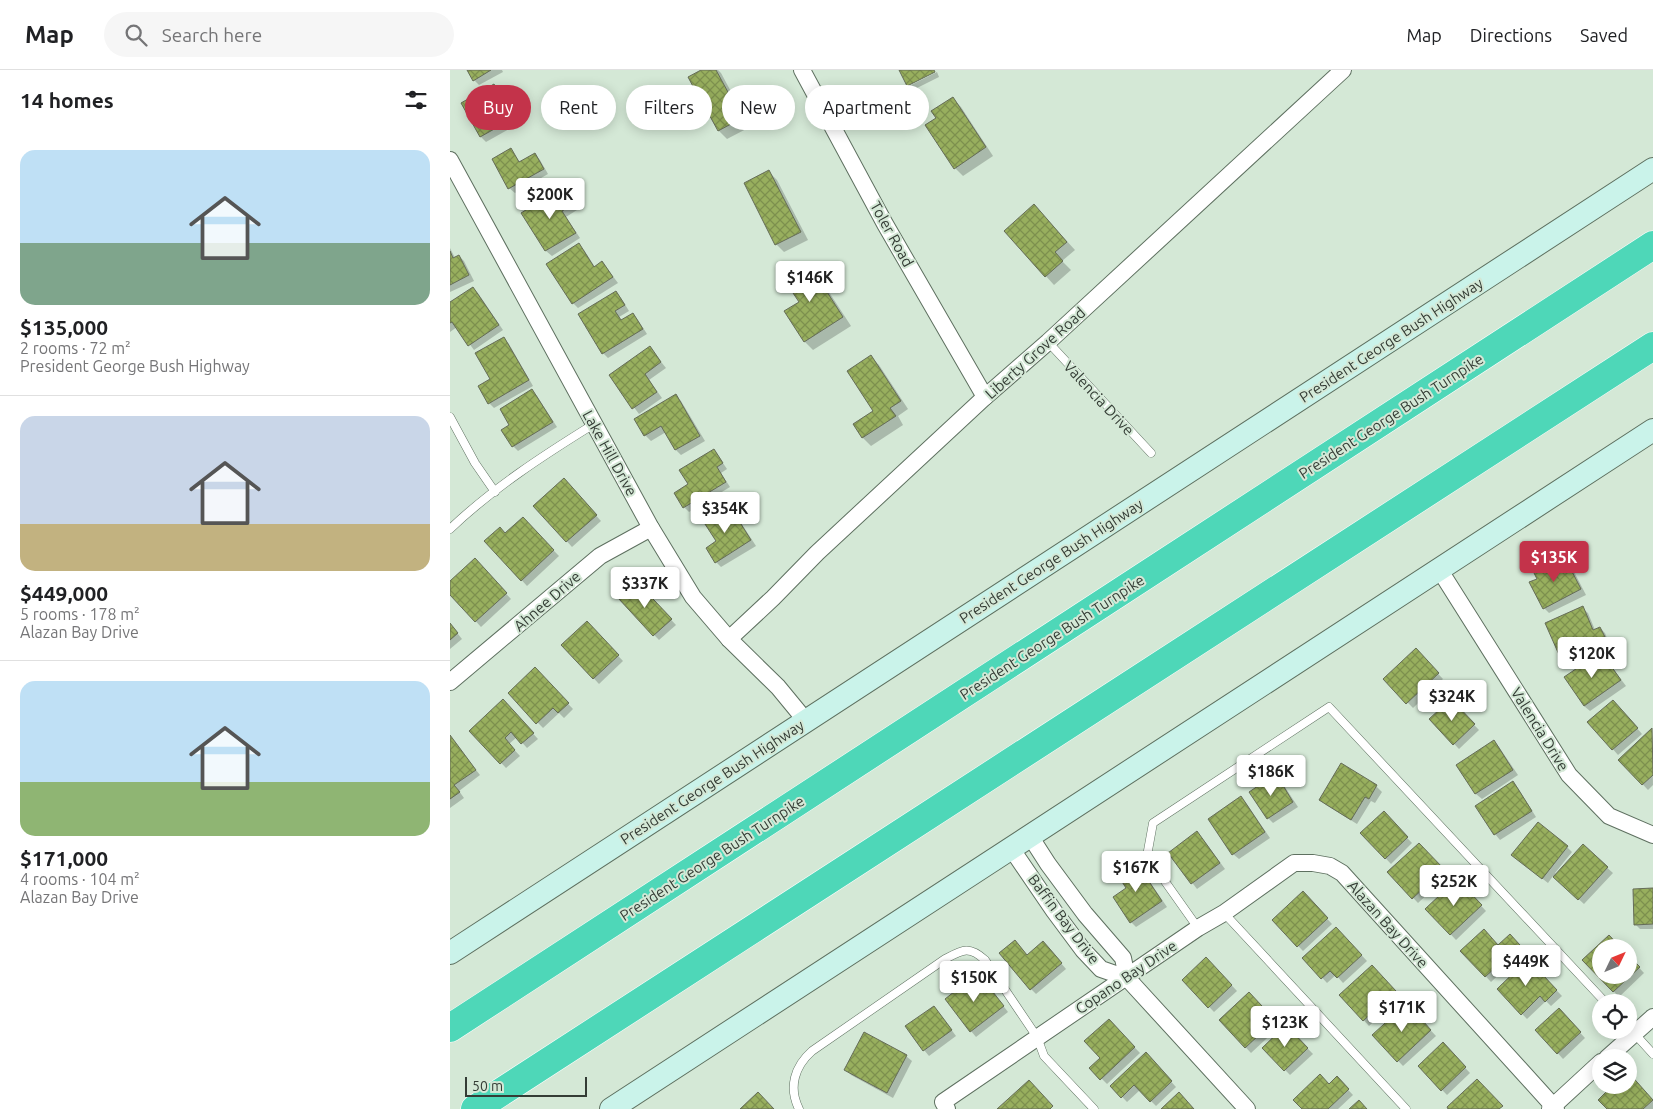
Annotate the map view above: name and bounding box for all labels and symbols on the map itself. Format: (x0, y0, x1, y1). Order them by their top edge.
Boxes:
pin: $200K (515, 178, 585, 220)
street label: Toler Road (867, 198, 917, 270)
pin: $146K (775, 260, 845, 303)
street label: President George Bush Highway (1296, 274, 1486, 406)
street label: Liberty Grove Road (982, 304, 1088, 402)
street label: President George Bush Turnpike (1296, 350, 1486, 482)
street label: Valencia Drive (1060, 357, 1138, 439)
street label: Lake Hill Drive (579, 407, 641, 499)
pin: $354K (690, 492, 760, 534)
street label: President George Bush Highway (956, 495, 1146, 627)
pin: $135K (1519, 540, 1589, 583)
pin: $337K (610, 566, 680, 609)
street label: Ahnee Drive (510, 568, 584, 634)
street label: President George Bush Turnpike (957, 571, 1147, 703)
pin: $120K (1557, 636, 1627, 679)
pin: $324K (1417, 680, 1487, 722)
street label: Valencia Drive (1508, 684, 1572, 774)
street label: President George Bush Highway (617, 716, 807, 848)
pin: $186K (1236, 754, 1306, 797)
street label: President George Bush Turnpike (617, 792, 807, 924)
pin: $167K (1101, 850, 1171, 893)
pin: $252K (1419, 864, 1489, 907)
street label: Baffin Bay Drive (1025, 871, 1103, 967)
street label: Alazan Bay Drive (1344, 877, 1432, 971)
street label: Copano Bay Drive (1072, 937, 1180, 1017)
north arrow (1592, 939, 1638, 984)
pin: $449K (1491, 944, 1561, 987)
pin: $150K (939, 960, 1009, 1003)
pin: $171K (1367, 990, 1437, 1033)
pin: $123K (1250, 1006, 1320, 1048)
scale bar (465, 1074, 588, 1097)

